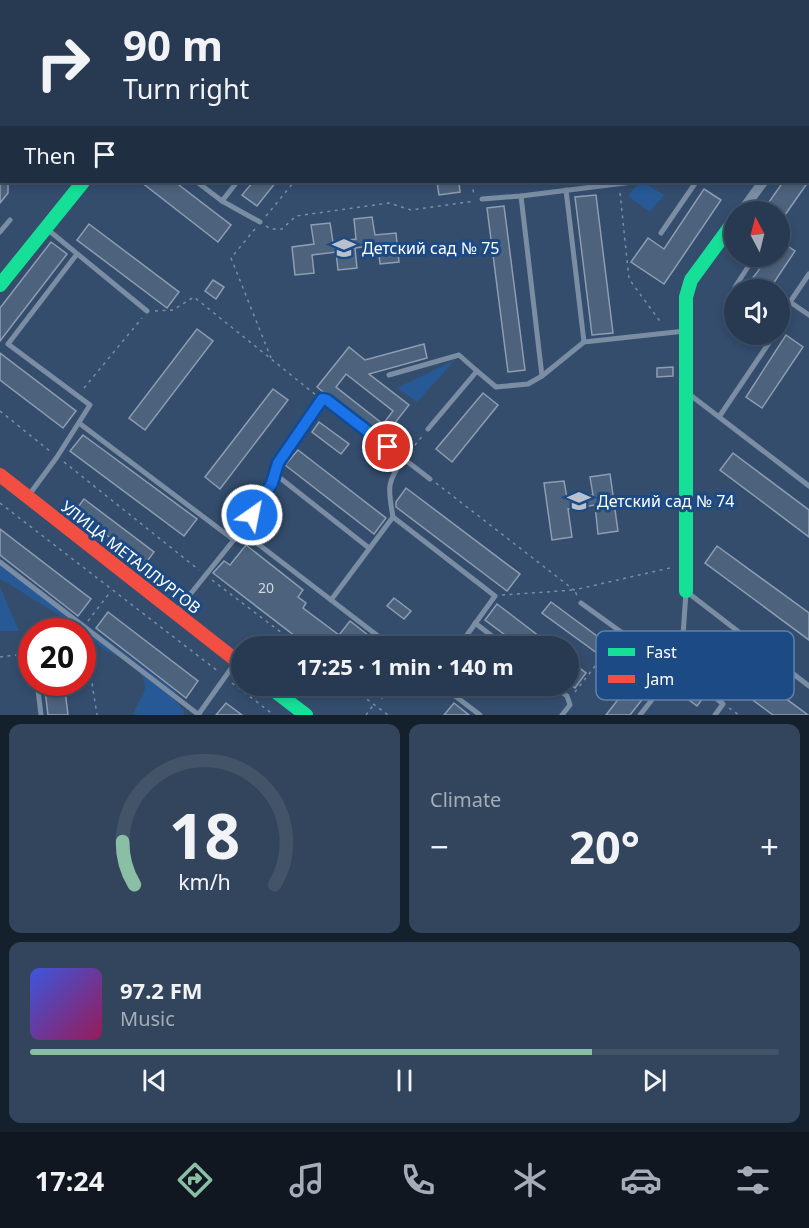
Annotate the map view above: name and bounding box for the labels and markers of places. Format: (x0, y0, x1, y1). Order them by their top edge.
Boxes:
school or university icon: Детский сад № 75 (331, 235, 357, 261)
place label: Детский сад № 75 (362, 237, 499, 259)
pin (362, 421, 413, 472)
school or university icon: Детский сад № 74 (566, 488, 592, 514)
place label: Детский сад № 74 (597, 490, 734, 512)

